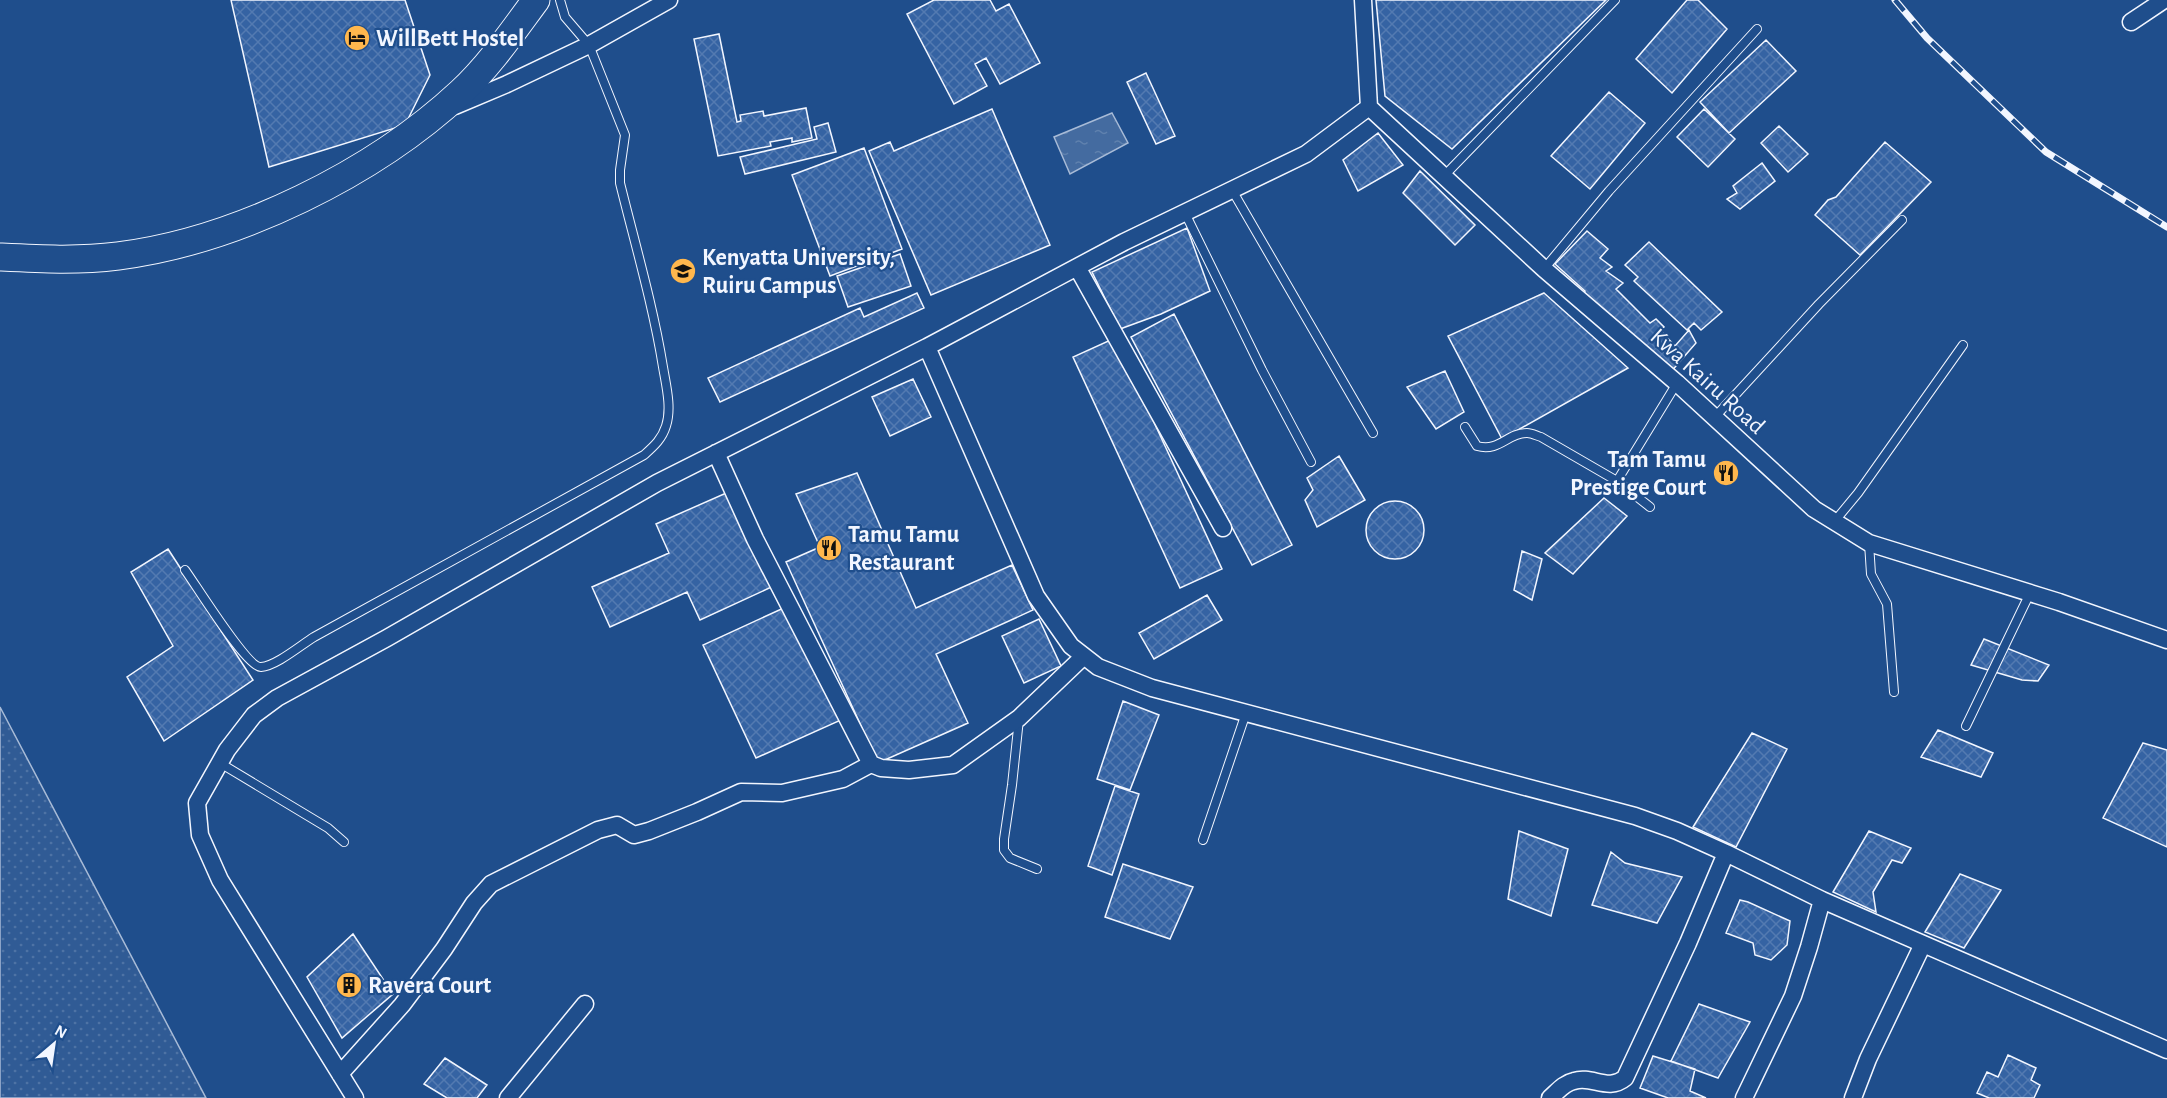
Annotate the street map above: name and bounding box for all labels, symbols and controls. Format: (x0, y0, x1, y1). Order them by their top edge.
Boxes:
hotel icon: WillBett Hostel (342, 23, 372, 53)
place label: WillBett Hostel (376, 27, 524, 51)
place label: Kenyatta University, Ruiru Campus (702, 246, 895, 298)
school or university icon: Kenyatta University, Ruiru Campus (668, 256, 698, 286)
street label: Kwa Kairu Road (1645, 324, 1769, 439)
place label: Tam Tamu Prestige Court (1570, 448, 1706, 500)
restaurant icon: Tam Tamu Prestige Court (1711, 458, 1741, 488)
place label: Tamu Tamu Restaurant (848, 523, 960, 575)
restaurant icon: Tamu Tamu Restaurant (814, 533, 844, 563)
building icon: Ravera Court (334, 970, 364, 1000)
place label: Ravera Court (368, 974, 491, 998)
north arrow (24, 1014, 84, 1074)
text: N (52, 1022, 70, 1041)

